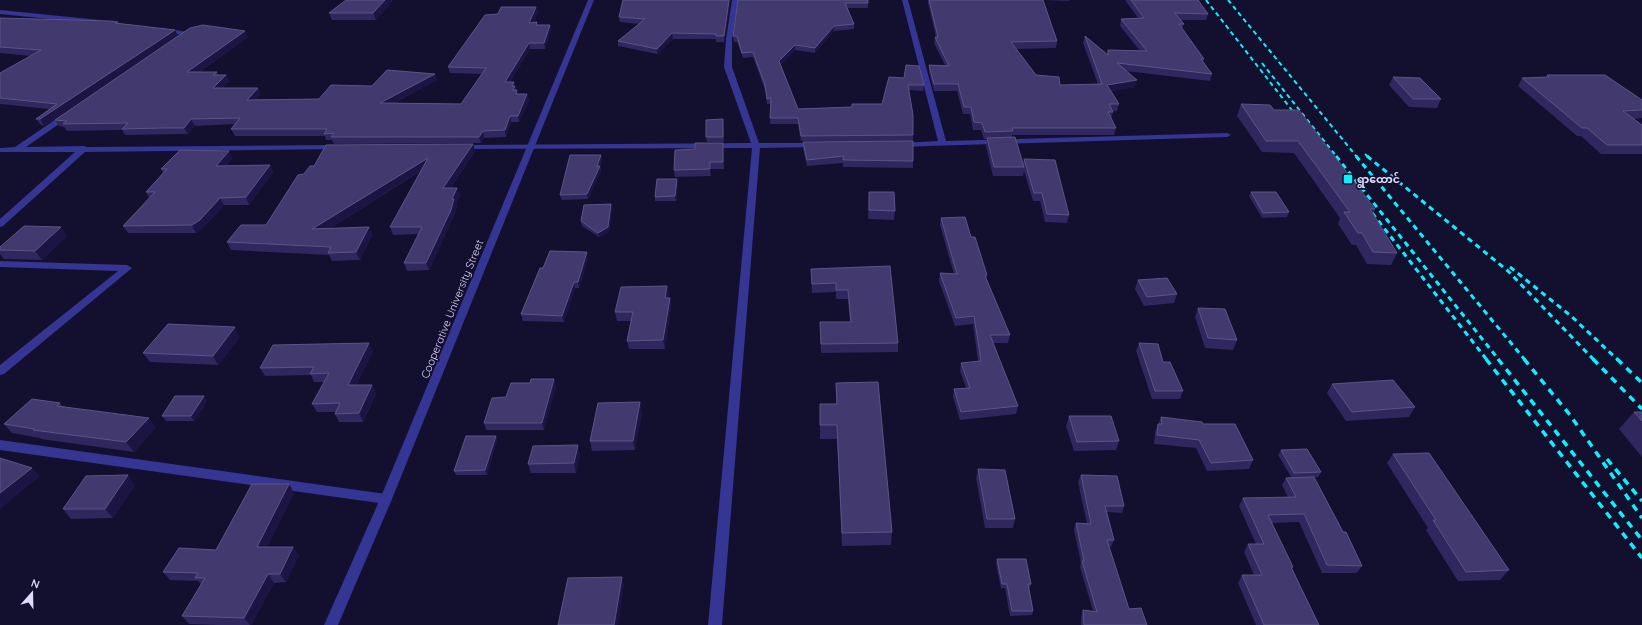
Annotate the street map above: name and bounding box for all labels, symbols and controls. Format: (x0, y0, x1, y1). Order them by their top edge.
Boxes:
place label: ရွာထောင် (1357, 172, 1400, 189)
marker: ရွာထောင် (1342, 173, 1354, 185)
street label: Cooperative University Street (418, 237, 486, 380)
north arrow (12, 573, 52, 613)
text: N (29, 576, 42, 592)

